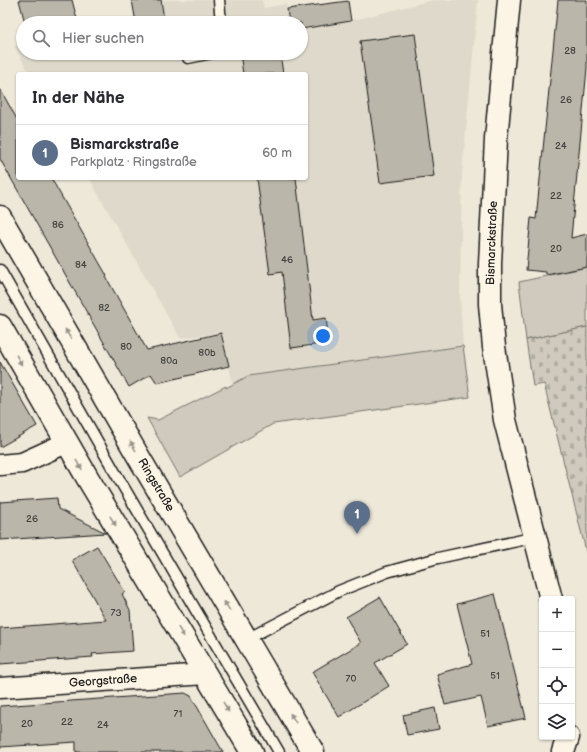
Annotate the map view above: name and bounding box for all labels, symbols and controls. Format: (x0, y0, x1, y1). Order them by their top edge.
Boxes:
search box (16, 16, 308, 60)
icon: search (30, 27, 52, 49)
text: Hier suchen (62, 29, 144, 48)
house number: 28 (564, 45, 576, 57)
text: In der Nähe (32, 88, 125, 108)
house number: 26 (560, 94, 572, 106)
text: Bismarckstraße (70, 135, 179, 154)
house number: 24 (555, 140, 567, 152)
text: 1 (42, 145, 48, 161)
text: 60 m (262, 145, 292, 161)
text: Parkplatz · Ringstraße (70, 154, 197, 170)
house number: 22 (550, 190, 562, 202)
street label: Bismarckstraße (483, 201, 501, 285)
house number: 86 (52, 219, 64, 231)
house number: 20 (550, 243, 562, 255)
house number: 46 (281, 254, 293, 266)
house number: 84 (75, 259, 87, 271)
house number: 82 (98, 302, 110, 314)
your location (313, 326, 333, 346)
one-way arrow (64, 328, 71, 340)
house number: 80 (120, 341, 132, 353)
house number: 80b (198, 347, 216, 359)
one-way arrow (16, 354, 23, 366)
house number: 80a (160, 355, 178, 367)
one-way arrow (129, 440, 136, 452)
street label: Ringstraße (134, 456, 178, 514)
one-way arrow (76, 459, 83, 471)
pin: 1 (344, 501, 370, 534)
house number: 26 (26, 513, 38, 525)
one-way arrow (109, 516, 117, 526)
map controls (539, 596, 575, 740)
button: + (539, 596, 575, 632)
one-way arrow (224, 601, 231, 612)
house number: 73 (110, 607, 122, 619)
one-way arrow (177, 626, 184, 638)
house number: 51 (480, 628, 490, 640)
button: − (539, 632, 575, 668)
button: locate (539, 668, 575, 704)
house number: 51 (490, 670, 500, 682)
street label: Georgstraße (68, 671, 138, 691)
house number: 70 (346, 673, 357, 685)
one-way arrow (222, 701, 229, 713)
button: layers (539, 704, 575, 740)
house number: 71 (174, 708, 183, 720)
one-way arrow (290, 712, 297, 724)
house number: 22 (61, 716, 73, 728)
house number: 20 (21, 718, 33, 730)
house number: 24 (97, 719, 109, 731)

